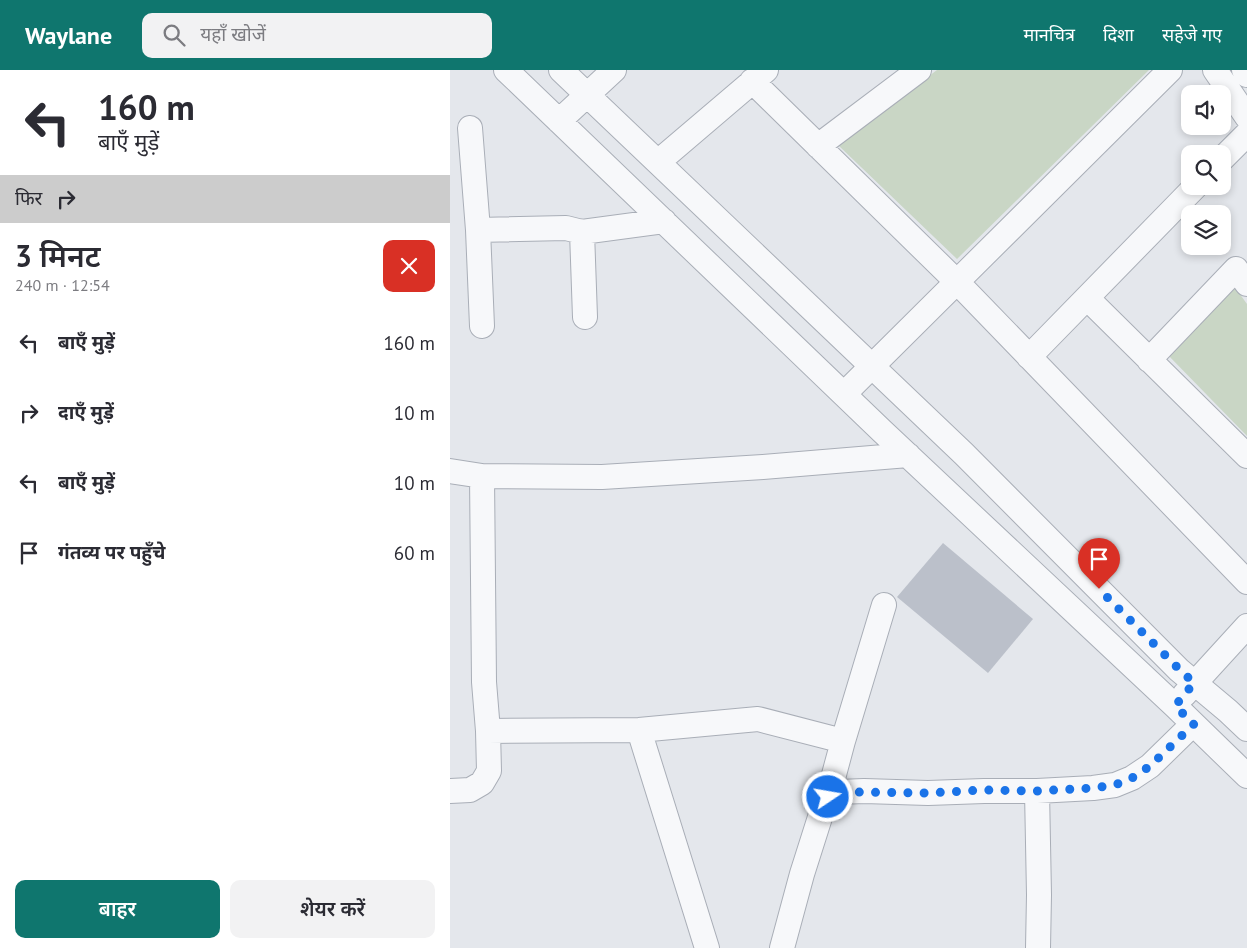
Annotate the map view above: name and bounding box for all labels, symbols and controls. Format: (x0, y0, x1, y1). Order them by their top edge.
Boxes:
search box (142, 13, 492, 58)
text: Waylane (25, 20, 112, 51)
icon: search (160, 21, 188, 49)
text: यहाँ खोजें (200, 22, 266, 46)
text: मानचित्र (1023, 23, 1075, 46)
text: दिशा (1103, 23, 1134, 46)
text: सहेजे गए (1162, 23, 1222, 46)
text: 160 m (98, 84, 195, 130)
map controls (1181, 85, 1231, 255)
button: sound (1181, 85, 1231, 135)
icon: left (15, 90, 80, 155)
text: बाएँ मुड़ें (98, 128, 159, 156)
button: search (1181, 145, 1231, 195)
icon: right (52, 185, 80, 213)
text: फिर (15, 186, 42, 210)
button: layers (1181, 205, 1231, 255)
text: 3 मिनट (15, 236, 101, 275)
button: close (383, 240, 435, 292)
text: 240 m · 12:54 (15, 275, 110, 295)
icon: left (15, 329, 43, 357)
text: बाएँ मुड़ें (58, 330, 115, 354)
text: 160 m (383, 331, 435, 355)
icon: right (15, 399, 43, 427)
text: दाएँ मुड़ें (58, 400, 114, 424)
text: 10 m (394, 401, 435, 425)
icon: left (15, 469, 43, 497)
text: बाएँ मुड़ें (58, 470, 115, 494)
text: 10 m (394, 471, 435, 495)
pin (1078, 538, 1120, 589)
icon: arrive (15, 539, 43, 567)
text: गंतव्य पर पहुँचे (58, 540, 165, 564)
text: 60 m (394, 541, 435, 565)
icon: arrive (1085, 545, 1113, 573)
position arrow (801, 770, 853, 822)
button: बाहर (15, 880, 220, 938)
button: शेयर करें (230, 880, 435, 938)

